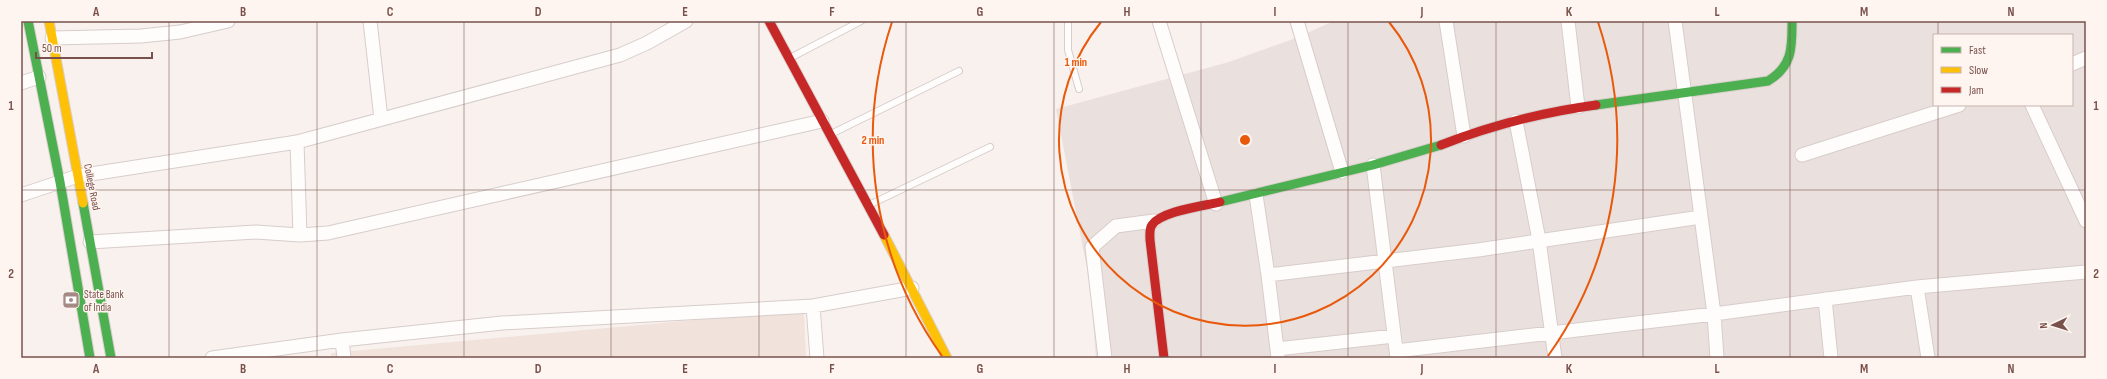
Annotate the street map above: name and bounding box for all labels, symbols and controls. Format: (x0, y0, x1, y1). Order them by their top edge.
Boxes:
text: A (92, 4, 100, 20)
text: B (240, 4, 246, 20)
text: C (387, 4, 394, 20)
text: D (535, 4, 542, 20)
text: E (682, 4, 688, 20)
text: F (829, 4, 835, 20)
text: G (977, 4, 984, 20)
text: H (1124, 4, 1131, 20)
text: I (1274, 4, 1277, 20)
text: J (1420, 4, 1424, 20)
text: K (1566, 4, 1573, 20)
text: L (1714, 4, 1720, 20)
text: M (1860, 4, 1868, 20)
text: N (2008, 4, 2015, 20)
scale bar (36, 34, 152, 60)
legend (1933, 34, 2073, 106)
text: 50 m (42, 41, 62, 56)
text: Fast (1969, 43, 1986, 58)
text: 1 min (1065, 55, 1087, 70)
text: Slow (1969, 63, 1988, 78)
text: Jam (1968, 83, 1984, 98)
text: 1 (8, 98, 14, 114)
text: 1 (2093, 98, 2099, 114)
text: 2 min (862, 133, 884, 148)
centre of rings (1238, 133, 1252, 147)
street label: College Road (81, 163, 103, 212)
text: 2 (8, 266, 14, 282)
text: 2 (2093, 266, 2099, 282)
place label: State Bank of India (84, 288, 125, 314)
bank icon: State Bank of India (61, 290, 81, 310)
north arrow (2033, 305, 2073, 345)
text: N (2037, 322, 2050, 329)
text: A (92, 361, 100, 377)
text: B (240, 361, 246, 377)
text: C (387, 361, 394, 377)
text: D (535, 361, 542, 377)
text: E (682, 361, 688, 377)
text: F (829, 361, 835, 377)
text: G (977, 361, 984, 377)
text: H (1124, 361, 1131, 377)
text: I (1274, 361, 1277, 377)
text: J (1420, 361, 1424, 377)
text: K (1566, 361, 1573, 377)
text: L (1714, 361, 1720, 377)
text: M (1860, 361, 1868, 377)
text: N (2008, 361, 2015, 377)

